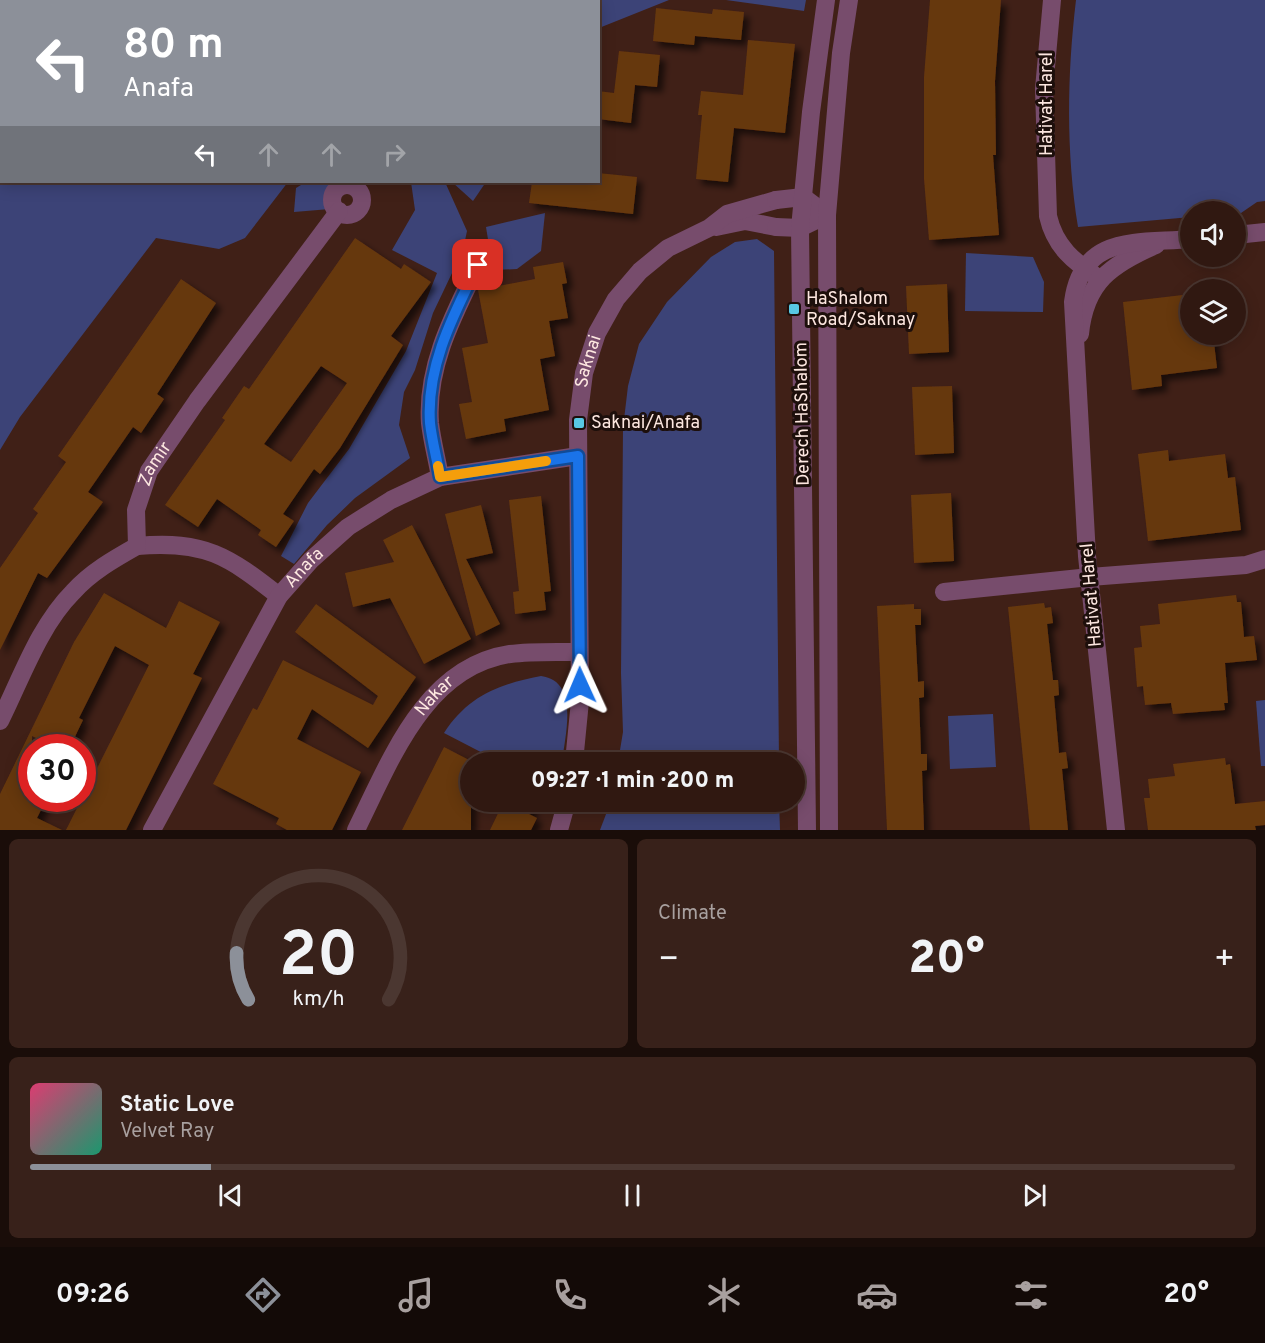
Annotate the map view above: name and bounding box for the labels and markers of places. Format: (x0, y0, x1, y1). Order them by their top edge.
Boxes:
pin (452, 239, 503, 290)
place label: HaShalom Road/Saknay (806, 288, 915, 332)
marker: HaShalom Road/Saknay (787, 302, 801, 316)
place label: Saknai/Anafa (591, 412, 700, 435)
marker: Saknai/Anafa (572, 416, 586, 430)

